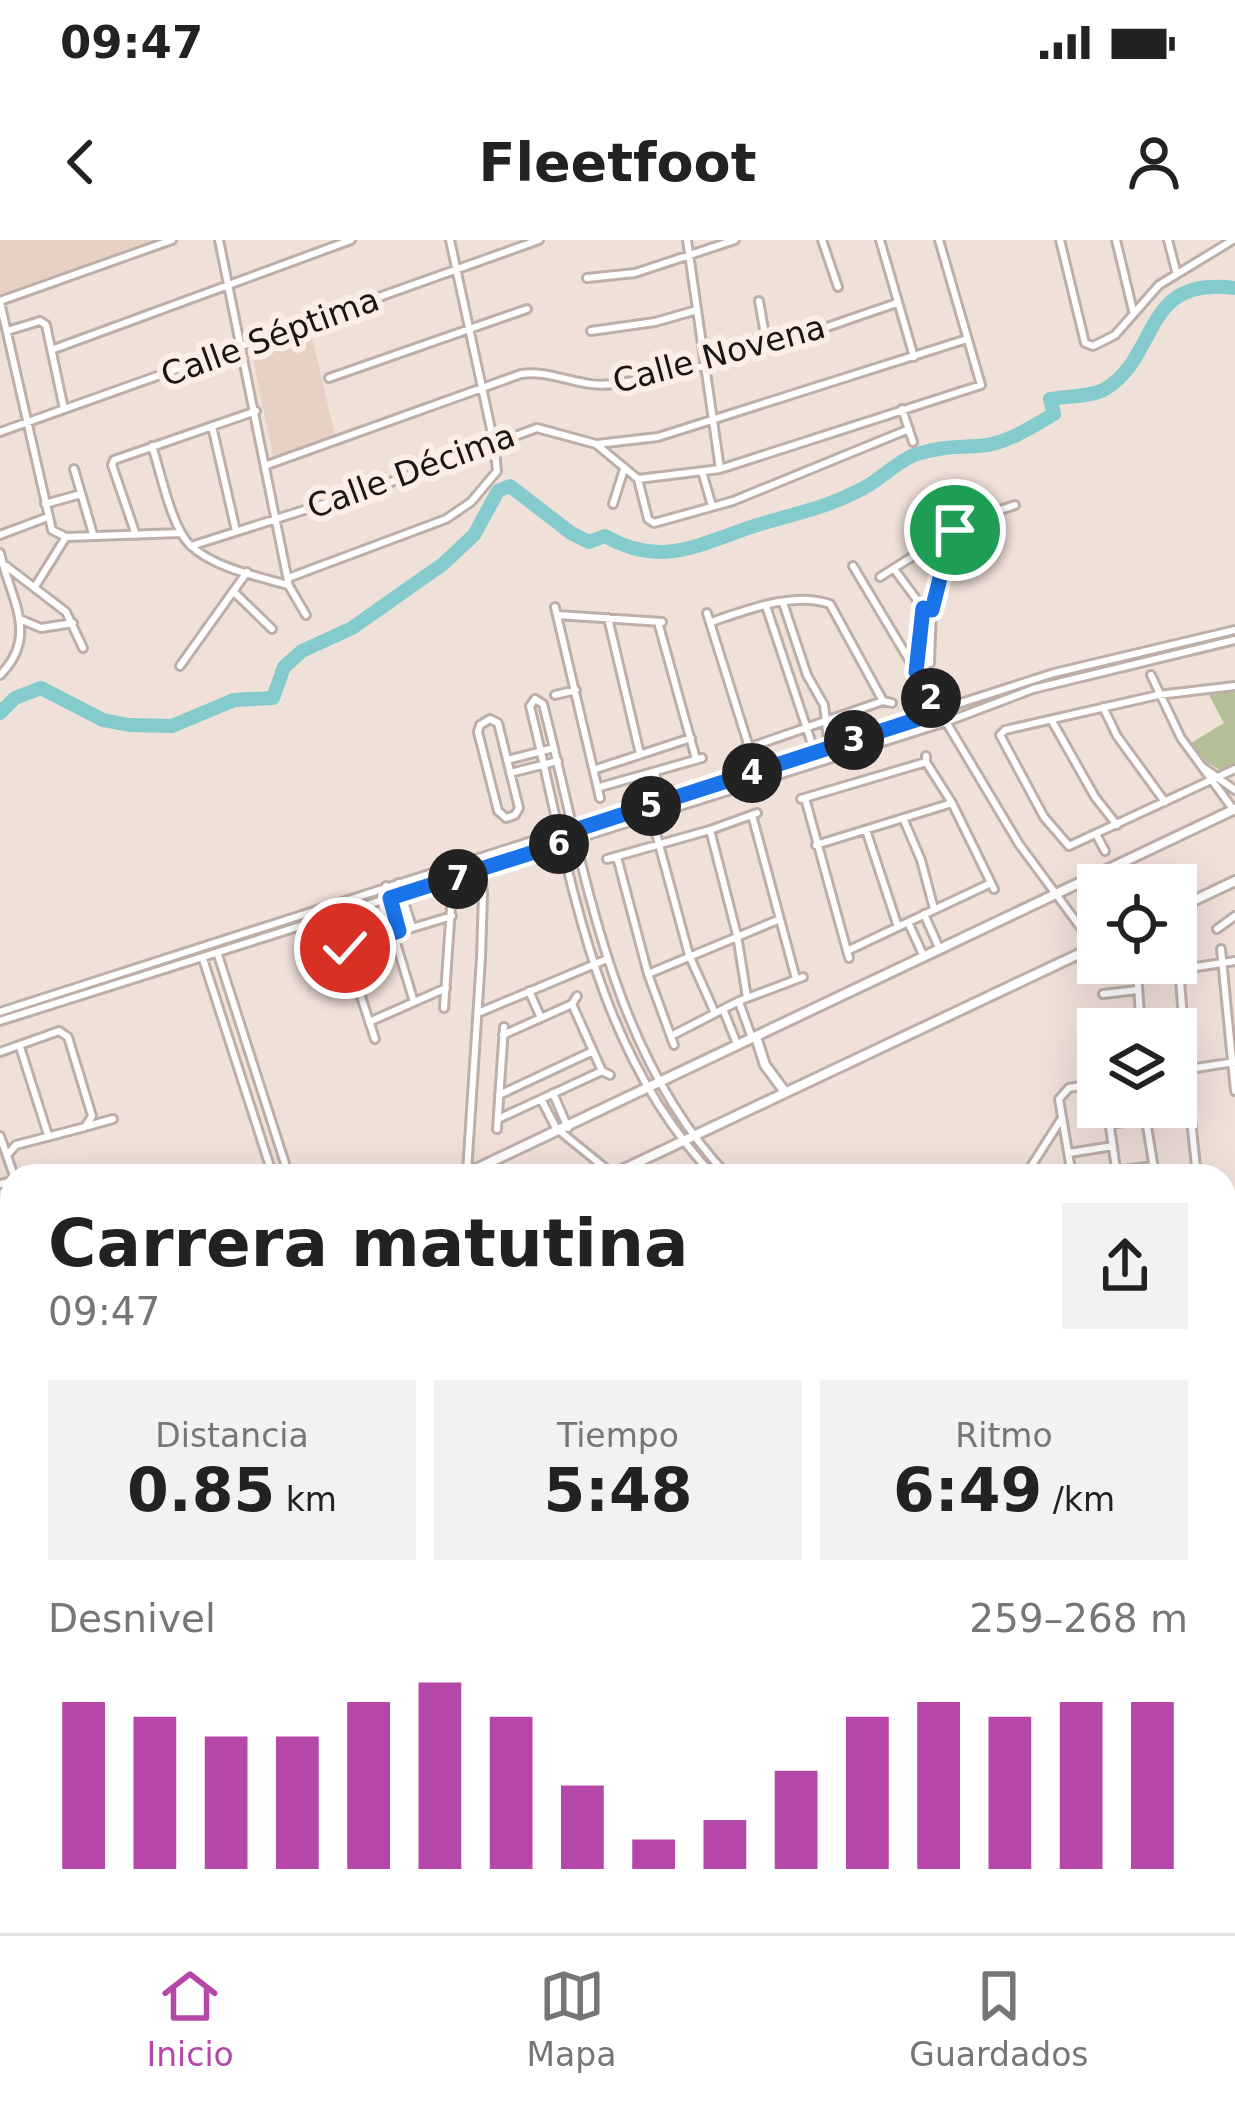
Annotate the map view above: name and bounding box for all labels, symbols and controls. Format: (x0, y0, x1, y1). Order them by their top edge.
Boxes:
text: 09:47 (60, 16, 203, 69)
icon: back (48, 129, 114, 195)
icon: person (1121, 129, 1187, 195)
text: Fleetfoot (479, 131, 756, 194)
street label: Calle Séptima (156, 280, 384, 394)
street label: Calle Novena (609, 307, 829, 401)
street label: Calle Décima (302, 415, 520, 527)
pin (904, 479, 1006, 581)
icon: arrive (922, 497, 988, 563)
pin: 2 (901, 668, 961, 728)
text: 2 (920, 678, 942, 717)
pin: 3 (824, 710, 884, 770)
text: 3 (843, 720, 865, 759)
pin: 4 (722, 743, 782, 803)
text: 4 (741, 753, 763, 792)
pin: 5 (621, 776, 681, 836)
text: 5 (640, 786, 662, 825)
pin: 6 (529, 814, 589, 874)
text: 6 (548, 824, 570, 863)
pin: 7 (428, 849, 488, 909)
text: 7 (447, 859, 469, 898)
map controls (1077, 864, 1197, 1128)
button: locate (1077, 864, 1197, 984)
pin (294, 897, 396, 999)
icon: check (312, 915, 378, 981)
button: layers (1077, 1008, 1197, 1128)
button: share (1062, 1203, 1188, 1329)
text: Carrera matutina (48, 1205, 688, 1282)
text: 09:47 (48, 1289, 160, 1334)
text: Distancia (155, 1416, 309, 1455)
text: Tiempo (557, 1416, 679, 1455)
text: Ritmo (955, 1416, 1053, 1455)
text: 0.85 (127, 1455, 275, 1525)
text: 5:48 (543, 1455, 693, 1525)
text: 6:49 (893, 1455, 1042, 1525)
text: km (275, 1480, 337, 1519)
text: /km (1042, 1480, 1115, 1519)
text: Desnivel (48, 1596, 216, 1641)
text: 259–268 m (969, 1596, 1188, 1641)
tab: Inicio (146, 1963, 234, 2074)
tab: Mapa (527, 1963, 616, 2074)
tab: Guardados (909, 1963, 1089, 2074)

